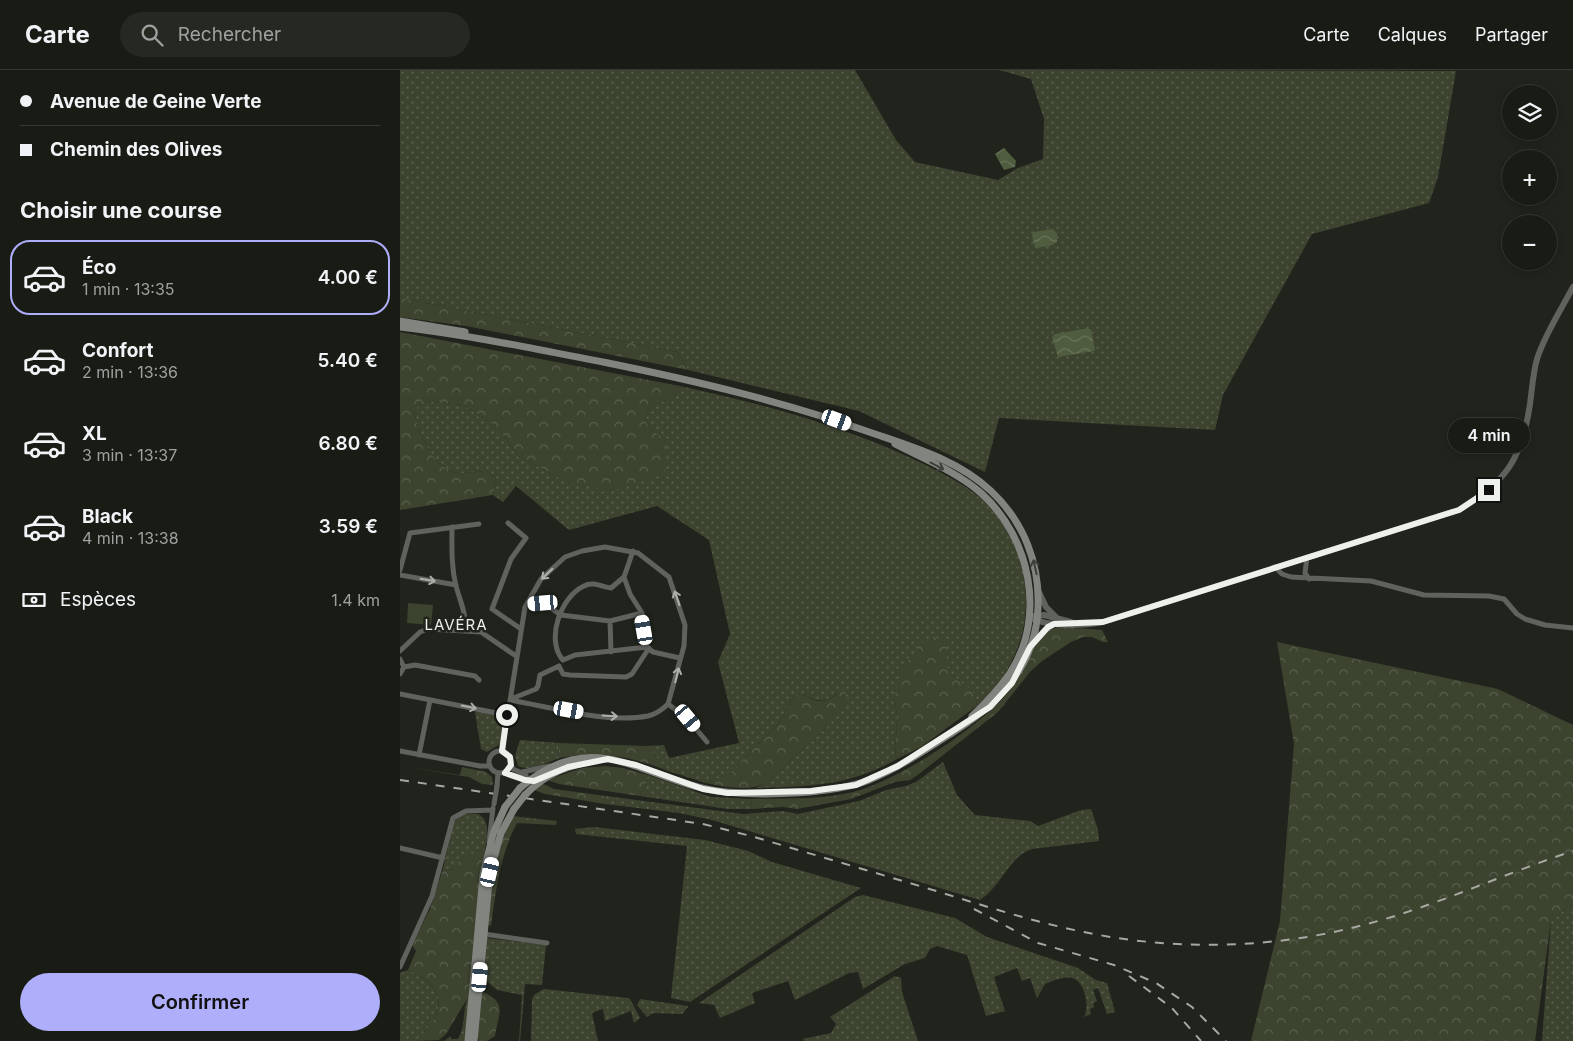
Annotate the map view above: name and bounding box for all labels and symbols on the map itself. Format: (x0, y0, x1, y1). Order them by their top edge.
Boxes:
car (820, 408, 853, 432)
callout: 4 min (1448, 418, 1530, 452)
one-way arrow (929, 462, 944, 471)
route end (1478, 479, 1500, 501)
one-way arrow (1029, 559, 1039, 575)
one-way arrow (541, 568, 553, 580)
one-way arrow (419, 575, 435, 585)
one-way arrow (672, 591, 681, 607)
car (527, 594, 558, 612)
car (634, 614, 653, 646)
district label: LAVÉRA (424, 615, 488, 634)
one-way arrow (672, 668, 682, 684)
car (552, 700, 585, 720)
car (672, 702, 703, 734)
one-way arrow (460, 703, 476, 712)
route start (496, 704, 518, 726)
one-way arrow (602, 711, 618, 721)
car (479, 856, 500, 888)
car (471, 961, 488, 993)

